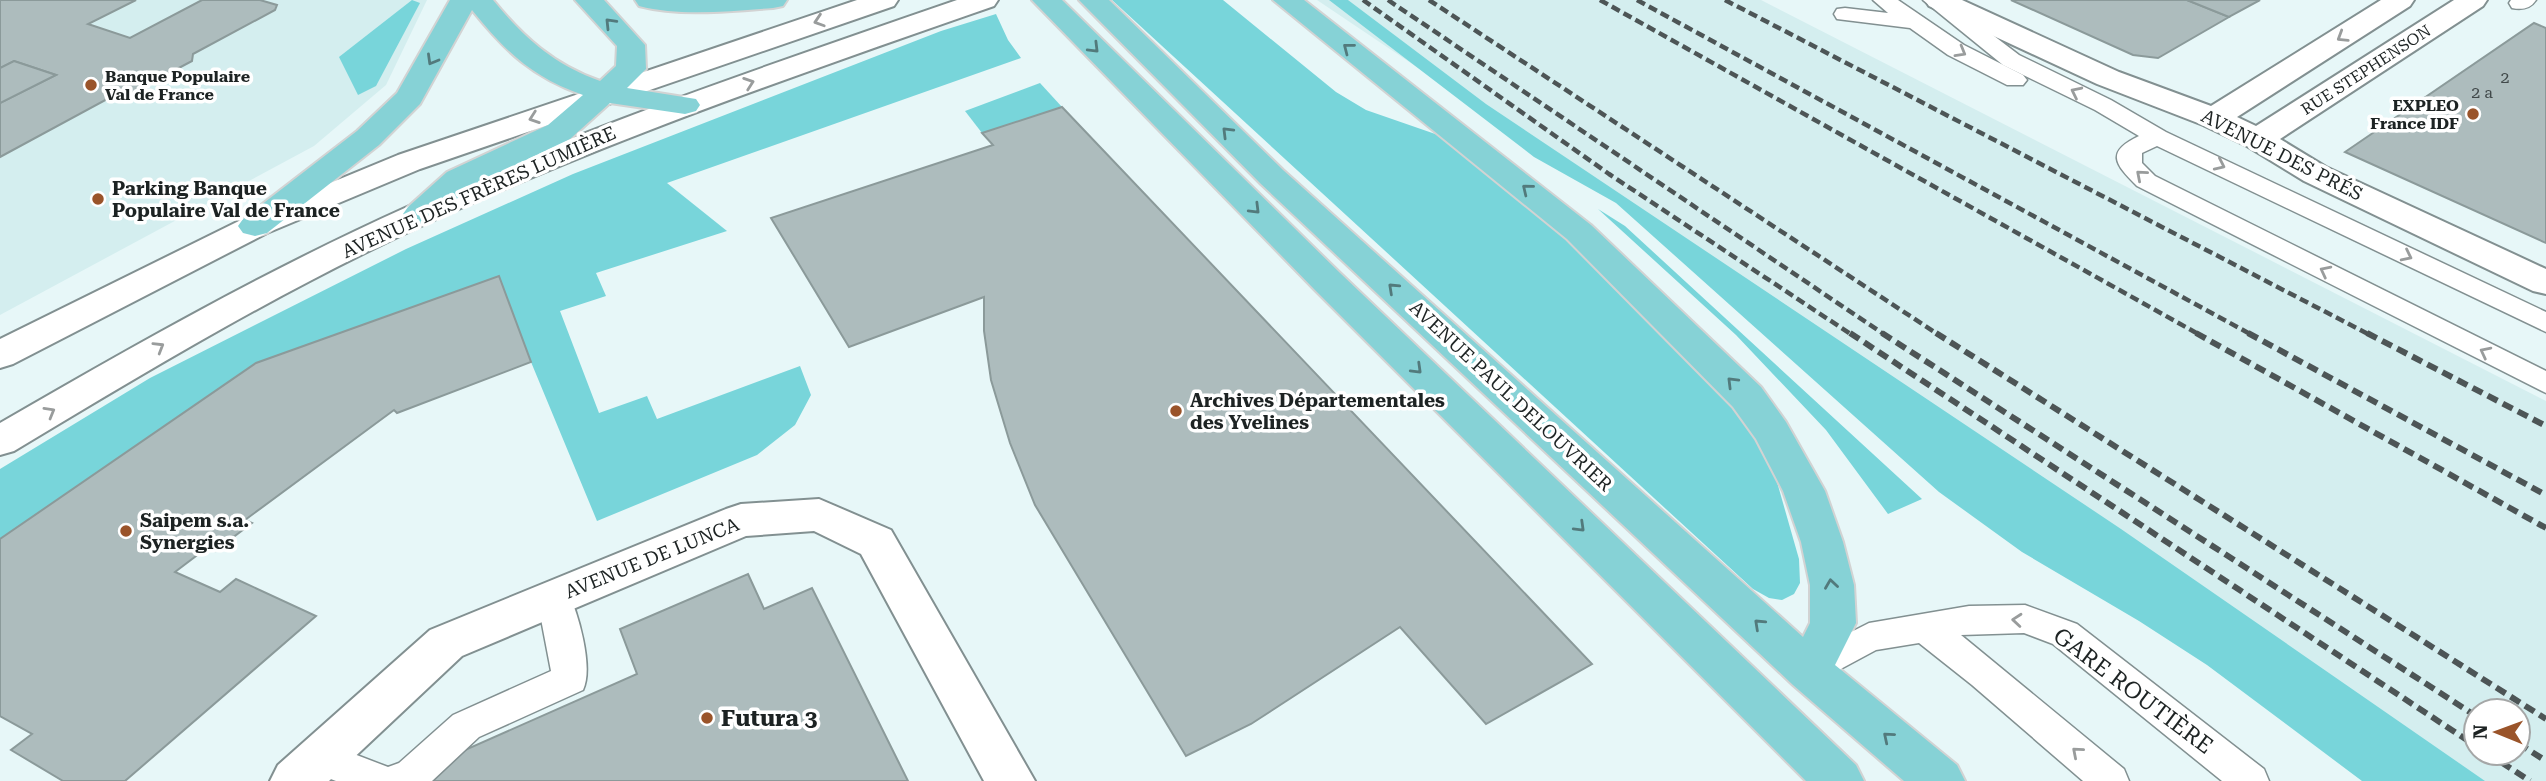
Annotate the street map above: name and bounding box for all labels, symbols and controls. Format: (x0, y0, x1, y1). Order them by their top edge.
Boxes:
one-way arrow (813, 13, 825, 28)
one-way arrow (606, 18, 619, 31)
street label: RUE STEPHENSON (2298, 21, 2434, 119)
one-way arrow (2337, 28, 2350, 41)
one-way arrow (1086, 40, 1098, 52)
one-way arrow (1344, 43, 1356, 56)
one-way arrow (1953, 44, 1966, 57)
one-way arrow (427, 53, 440, 66)
place label: Banque Populaire Val de France (105, 67, 250, 104)
house number: 2 (2501, 68, 2510, 87)
marker: Banque Populaire Val de France (83, 77, 99, 93)
one-way arrow (742, 77, 754, 91)
house number: 2 a (2471, 83, 2493, 102)
one-way arrow (2071, 87, 2083, 101)
place label: EXPLEO France IDF (2370, 96, 2459, 133)
street label: AVENUE DES PRÉS (2197, 104, 2367, 206)
marker: EXPLEO France IDF (2465, 106, 2481, 122)
one-way arrow (528, 110, 540, 124)
street label: AVENUE DES FRÈRES LUMIÈRE (339, 121, 619, 263)
one-way arrow (1223, 128, 1236, 141)
one-way arrow (2212, 157, 2225, 171)
one-way arrow (2136, 171, 2149, 183)
place label: Parking Banque Populaire Val de France (112, 177, 340, 222)
one-way arrow (1522, 185, 1535, 197)
marker: Parking Banque Populaire Val de France (90, 191, 106, 207)
one-way arrow (1247, 201, 1259, 213)
one-way arrow (2400, 248, 2412, 262)
one-way arrow (2320, 266, 2332, 280)
one-way arrow (1388, 284, 1401, 296)
street label: AVENUE PAUL DELOUVRIER (1405, 296, 1617, 496)
one-way arrow (152, 342, 165, 355)
one-way arrow (2480, 347, 2492, 361)
one-way arrow (1409, 360, 1422, 373)
one-way arrow (1727, 378, 1740, 391)
place label: Archives Départementales des Yvelines (1190, 389, 1445, 434)
marker: Archives Départementales des Yvelines (1168, 403, 1184, 419)
one-way arrow (43, 407, 56, 420)
place label: Saipem s.a. Synergies (140, 509, 249, 554)
street label: AVENUE DE LUNCA (562, 512, 743, 603)
one-way arrow (1572, 519, 1585, 532)
marker: Saipem s.a. Synergies (118, 523, 134, 539)
one-way arrow (1823, 578, 1838, 589)
one-way arrow (2012, 613, 2023, 628)
one-way arrow (1754, 620, 1767, 633)
street label: GARE ROUTIÈRE (2048, 622, 2218, 760)
north arrow (2462, 697, 2532, 767)
place label: Futura 3 (721, 705, 818, 732)
marker: Futura 3 (699, 710, 715, 726)
text: N (2469, 724, 2492, 739)
one-way arrow (1883, 733, 1896, 745)
one-way arrow (2072, 748, 2085, 760)

